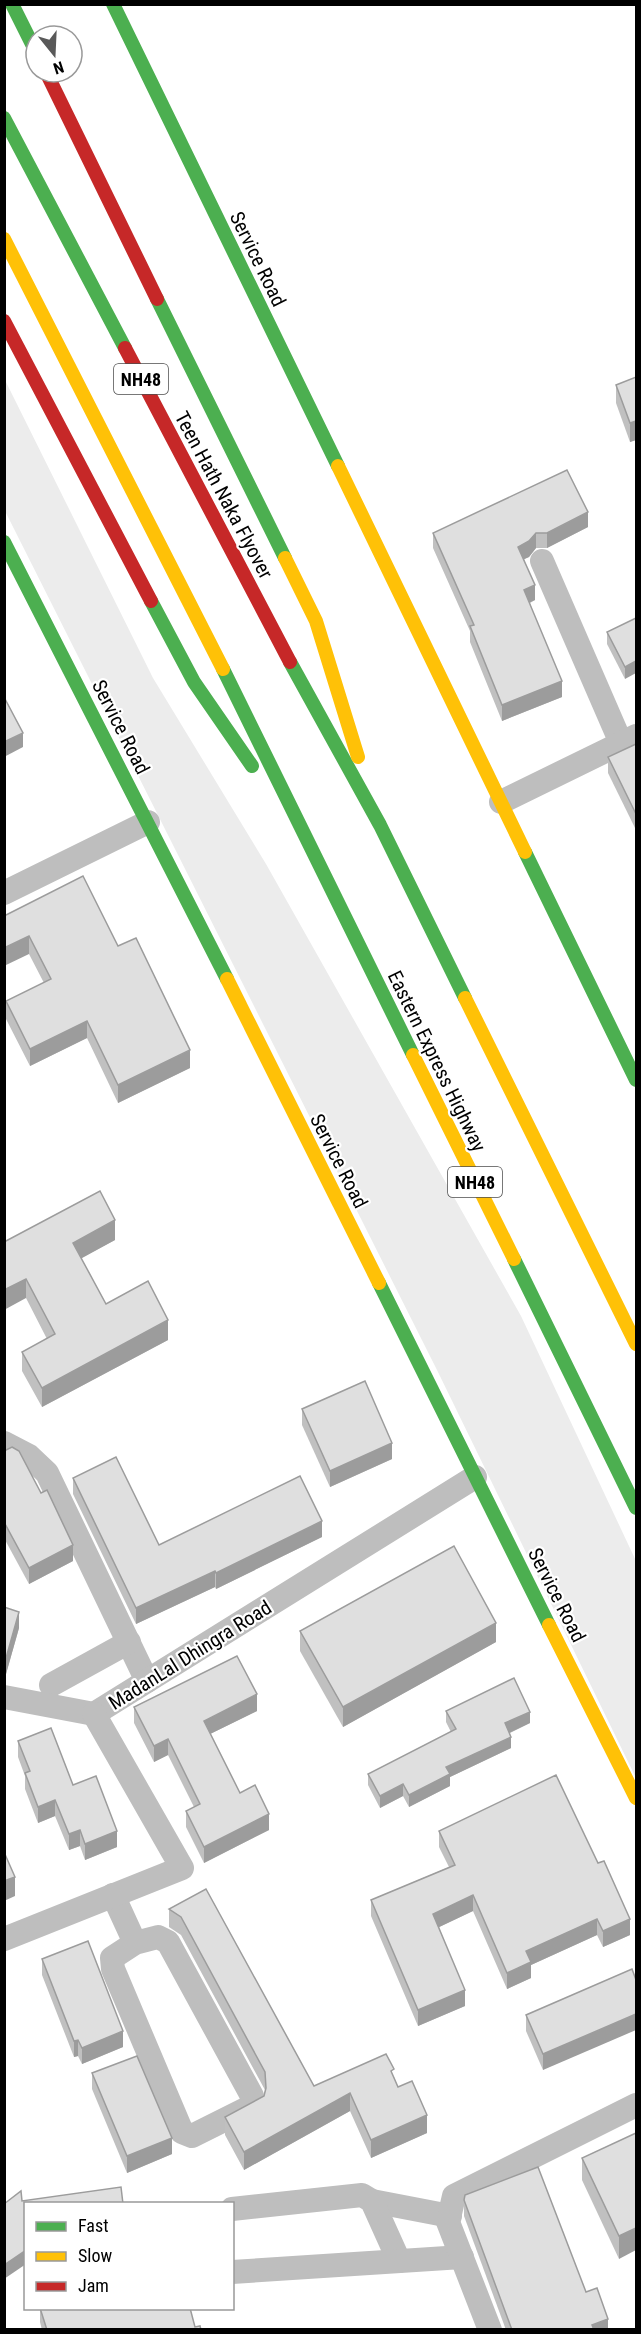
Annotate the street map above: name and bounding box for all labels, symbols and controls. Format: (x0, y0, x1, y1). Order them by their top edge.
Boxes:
north arrow (24, 24, 84, 84)
text: N (51, 57, 66, 78)
street label: Service Road (225, 208, 291, 310)
road number: NH48 (114, 364, 168, 394)
street label: Teen Hath Naka Flyover (170, 407, 278, 583)
street label: Service Road (87, 676, 155, 778)
street label: Eastern Express Highway (383, 967, 491, 1155)
street label: Service Road (305, 1110, 373, 1212)
road number: NH48 (448, 1167, 502, 1197)
street label: Service Road (523, 1544, 591, 1646)
street label: MadanLal Dhingra Road (104, 1595, 276, 1715)
legend (24, 2202, 234, 2310)
text: Fast (78, 2215, 109, 2236)
text: Slow (78, 2245, 113, 2266)
text: Jam (78, 2275, 109, 2296)

